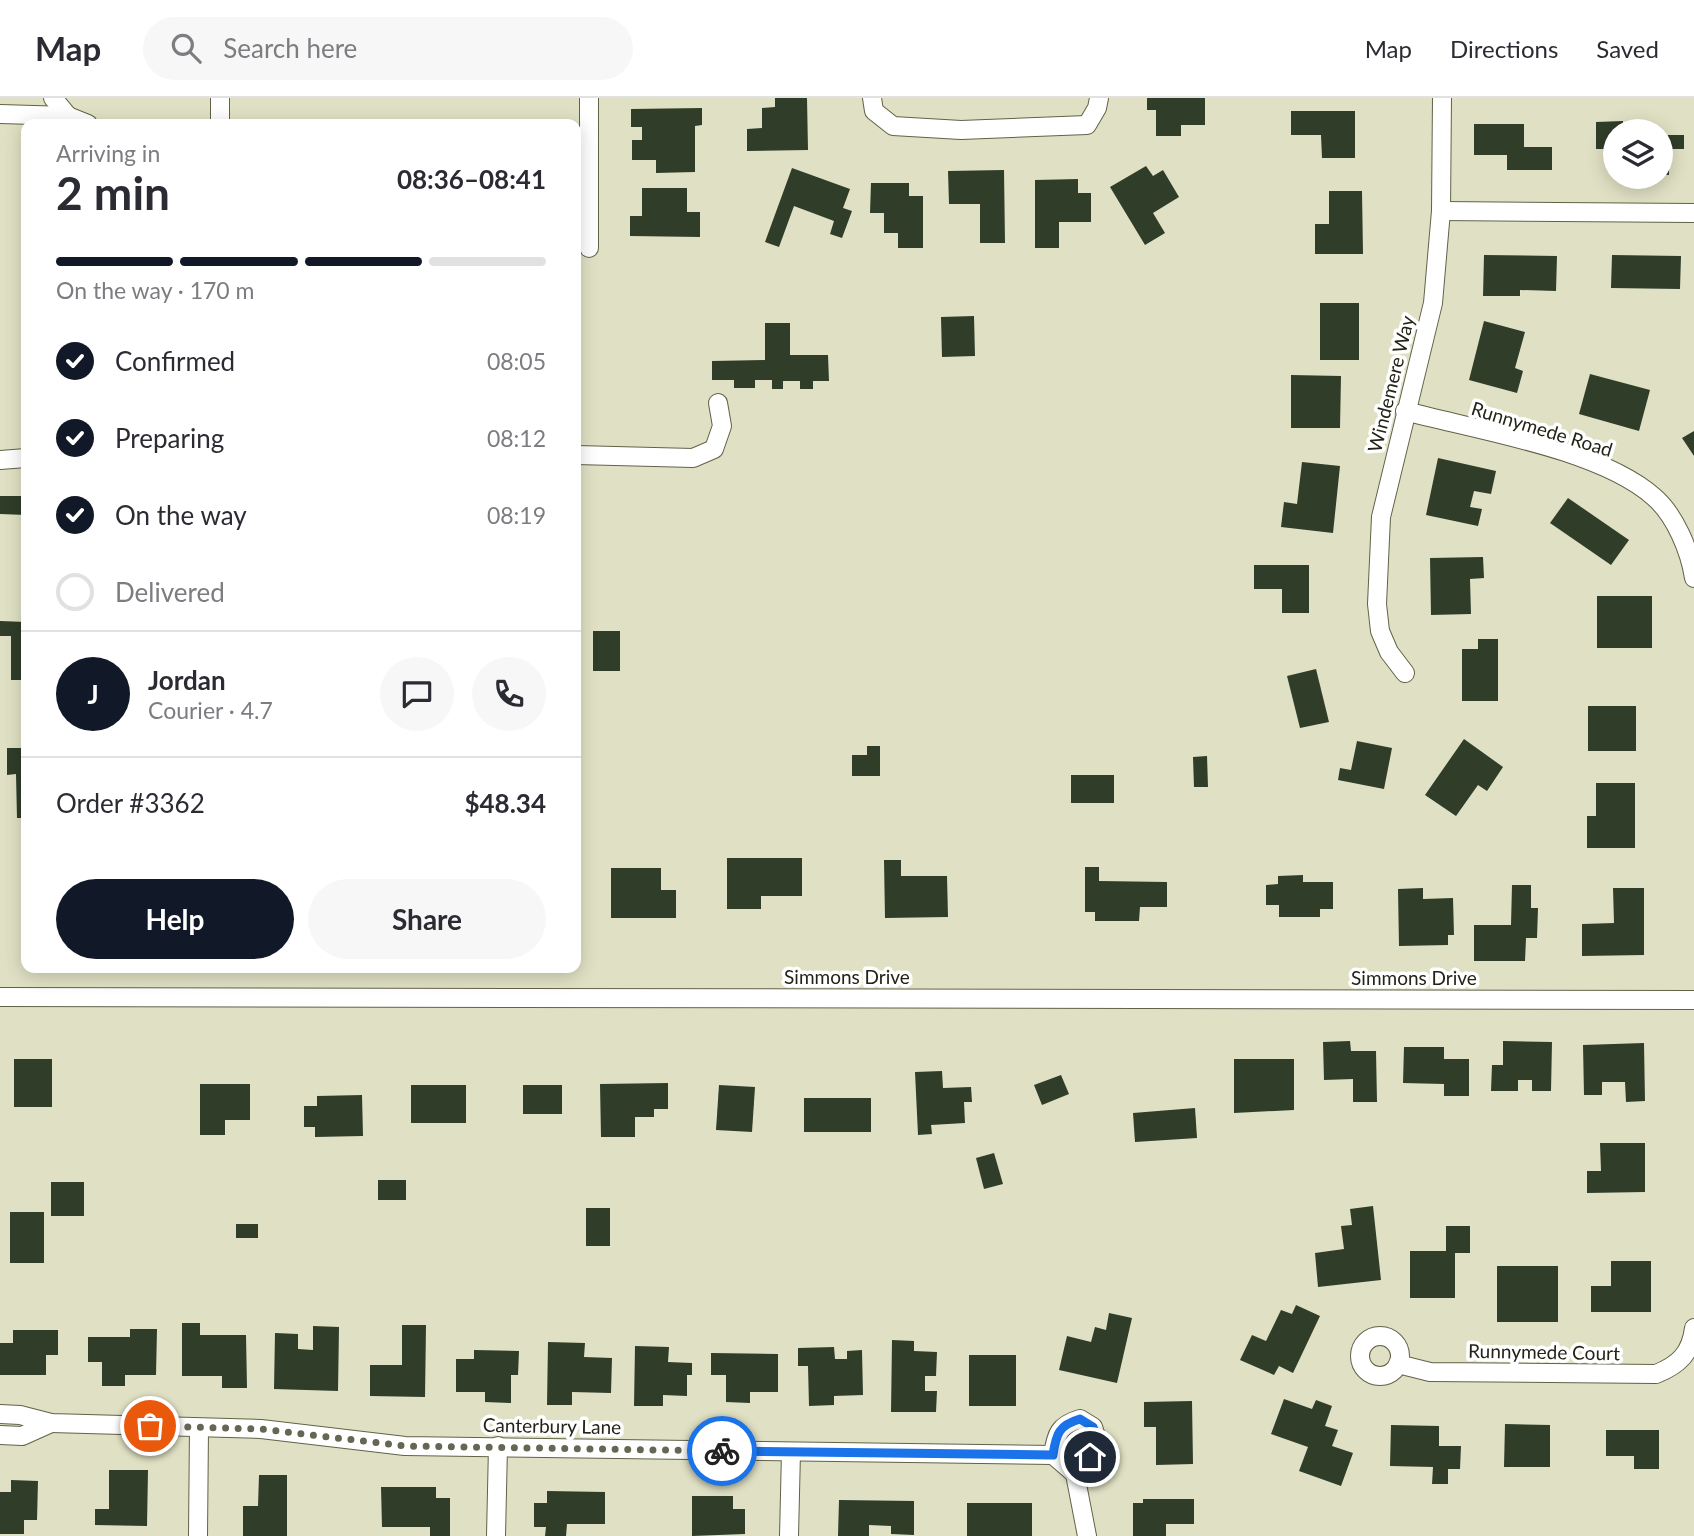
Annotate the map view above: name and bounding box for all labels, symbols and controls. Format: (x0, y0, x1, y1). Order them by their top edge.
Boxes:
search box (143, 17, 633, 80)
text: Map (35, 28, 101, 68)
icon: search (167, 29, 205, 67)
text: Search here (223, 32, 357, 64)
text: Map (1365, 34, 1412, 63)
text: Directions (1450, 34, 1558, 63)
text: Saved (1596, 34, 1659, 63)
map controls (1603, 119, 1673, 189)
button: layers (1603, 119, 1673, 189)
text: Arriving in (56, 139, 160, 167)
text: 08:36–08:41 (397, 163, 546, 195)
text: 2 min (56, 165, 170, 220)
text: On the way · 170 m (56, 276, 255, 304)
street label: Windemere Way (1362, 313, 1419, 455)
icon: check (56, 342, 94, 380)
text: Confirmed (115, 345, 235, 377)
text: 08:05 (487, 347, 546, 375)
street label: Runnymede Road (1469, 396, 1615, 461)
icon: check (56, 419, 94, 457)
text: Preparing (115, 422, 224, 454)
text: 08:12 (487, 424, 546, 452)
icon: check (56, 496, 94, 534)
text: On the way (115, 499, 247, 531)
text: 08:19 (487, 501, 546, 529)
text: Delivered (115, 576, 225, 608)
button: chat (380, 657, 454, 731)
button: phone (472, 657, 546, 731)
text: Jordan (148, 664, 226, 696)
text: J (87, 678, 99, 710)
text: Courier · 4.7 (148, 696, 273, 724)
text: Order #3362 (56, 787, 205, 819)
text: $48.34 (464, 787, 546, 819)
button: Help (56, 879, 294, 959)
button: Share (308, 879, 546, 959)
street label: Simmons Drive (784, 965, 910, 988)
street label: Simmons Drive (1351, 966, 1477, 989)
street label: Runnymede Court (1468, 1339, 1620, 1364)
pin (120, 1396, 180, 1456)
icon: bag (131, 1407, 169, 1445)
street label: Canterbury Lane (483, 1413, 621, 1438)
courier (687, 1416, 757, 1486)
pin (1060, 1427, 1120, 1487)
icon: bike (703, 1432, 741, 1470)
icon: home (1071, 1438, 1109, 1476)

